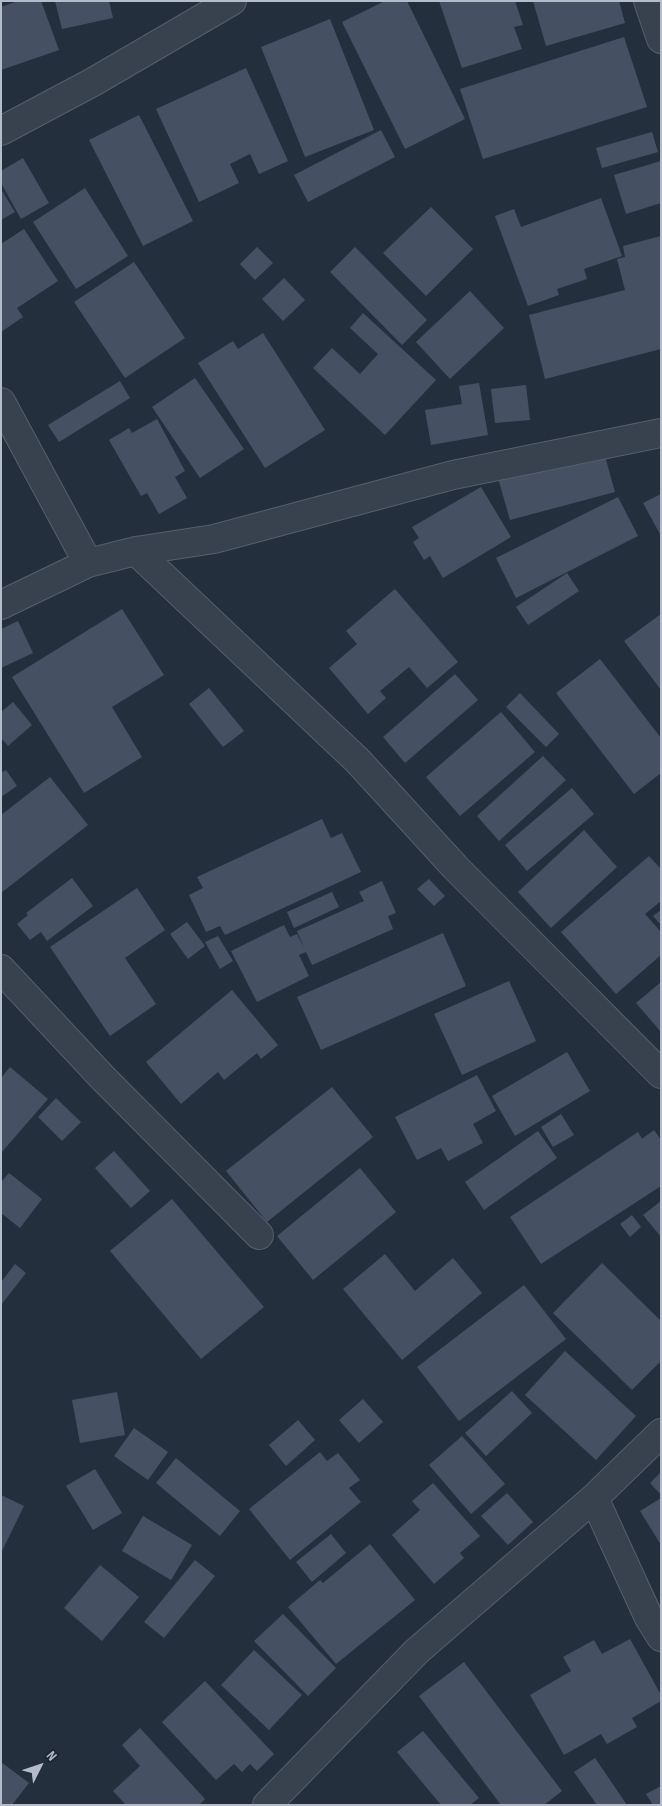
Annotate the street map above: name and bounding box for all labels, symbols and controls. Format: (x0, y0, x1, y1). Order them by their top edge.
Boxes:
north arrow (15, 1741, 65, 1791)
text: N (43, 1747, 61, 1764)

